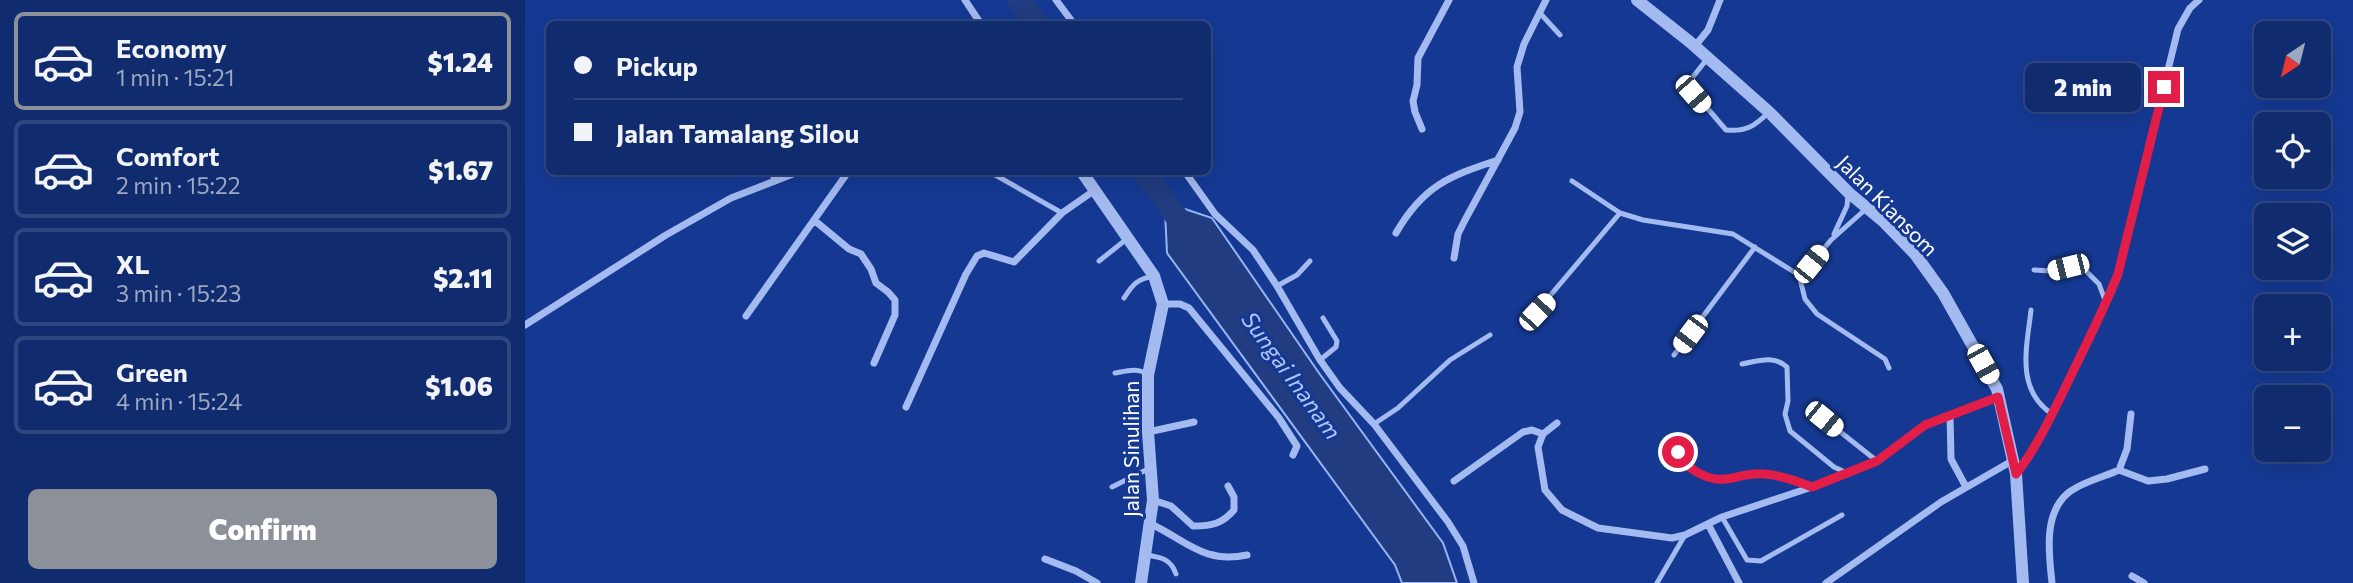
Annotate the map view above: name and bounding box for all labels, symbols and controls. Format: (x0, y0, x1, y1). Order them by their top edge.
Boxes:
north arrow (2254, 21, 2331, 98)
map controls (2254, 21, 2331, 462)
icon: car (32, 30, 95, 93)
text: Economy (116, 32, 227, 63)
text: $1.24 (428, 46, 493, 77)
text: Pickup (616, 50, 698, 81)
callout: 2 min (2024, 62, 2139, 112)
text: 1 min · 15:21 (116, 63, 235, 91)
car (1672, 71, 1715, 117)
route end (2148, 71, 2180, 103)
text: 2 min (2054, 73, 2112, 101)
button: locate (2254, 112, 2331, 189)
text: Jalan Tamalang Silou (616, 117, 859, 148)
icon: car (32, 138, 95, 201)
text: Comfort (116, 140, 219, 171)
street label: Jalan Kiansom (1832, 149, 1944, 261)
text: $1.67 (428, 154, 493, 185)
text: 2 min · 15:22 (116, 171, 241, 199)
button: layers (2254, 203, 2331, 280)
car (1790, 241, 1833, 287)
icon: car (32, 246, 95, 309)
text: XL (116, 248, 150, 279)
car (2046, 252, 2091, 282)
text: $2.11 (433, 262, 493, 293)
text: 3 min · 15:23 (116, 279, 241, 307)
car (1515, 289, 1560, 335)
button: + (2254, 294, 2331, 371)
water label: Sungai Inanam (1236, 306, 1348, 444)
car (1669, 311, 1712, 357)
car (1964, 341, 2003, 387)
icon: car (32, 354, 95, 417)
text: Green (116, 356, 188, 387)
text: $1.06 (425, 370, 493, 401)
street label: Jalan Sinulihan (1118, 381, 1143, 517)
button: − (2254, 385, 2331, 462)
text: 4 min · 15:24 (116, 387, 242, 415)
car (1802, 398, 1847, 440)
route start (1662, 436, 1694, 468)
button: Confirm (28, 489, 497, 569)

